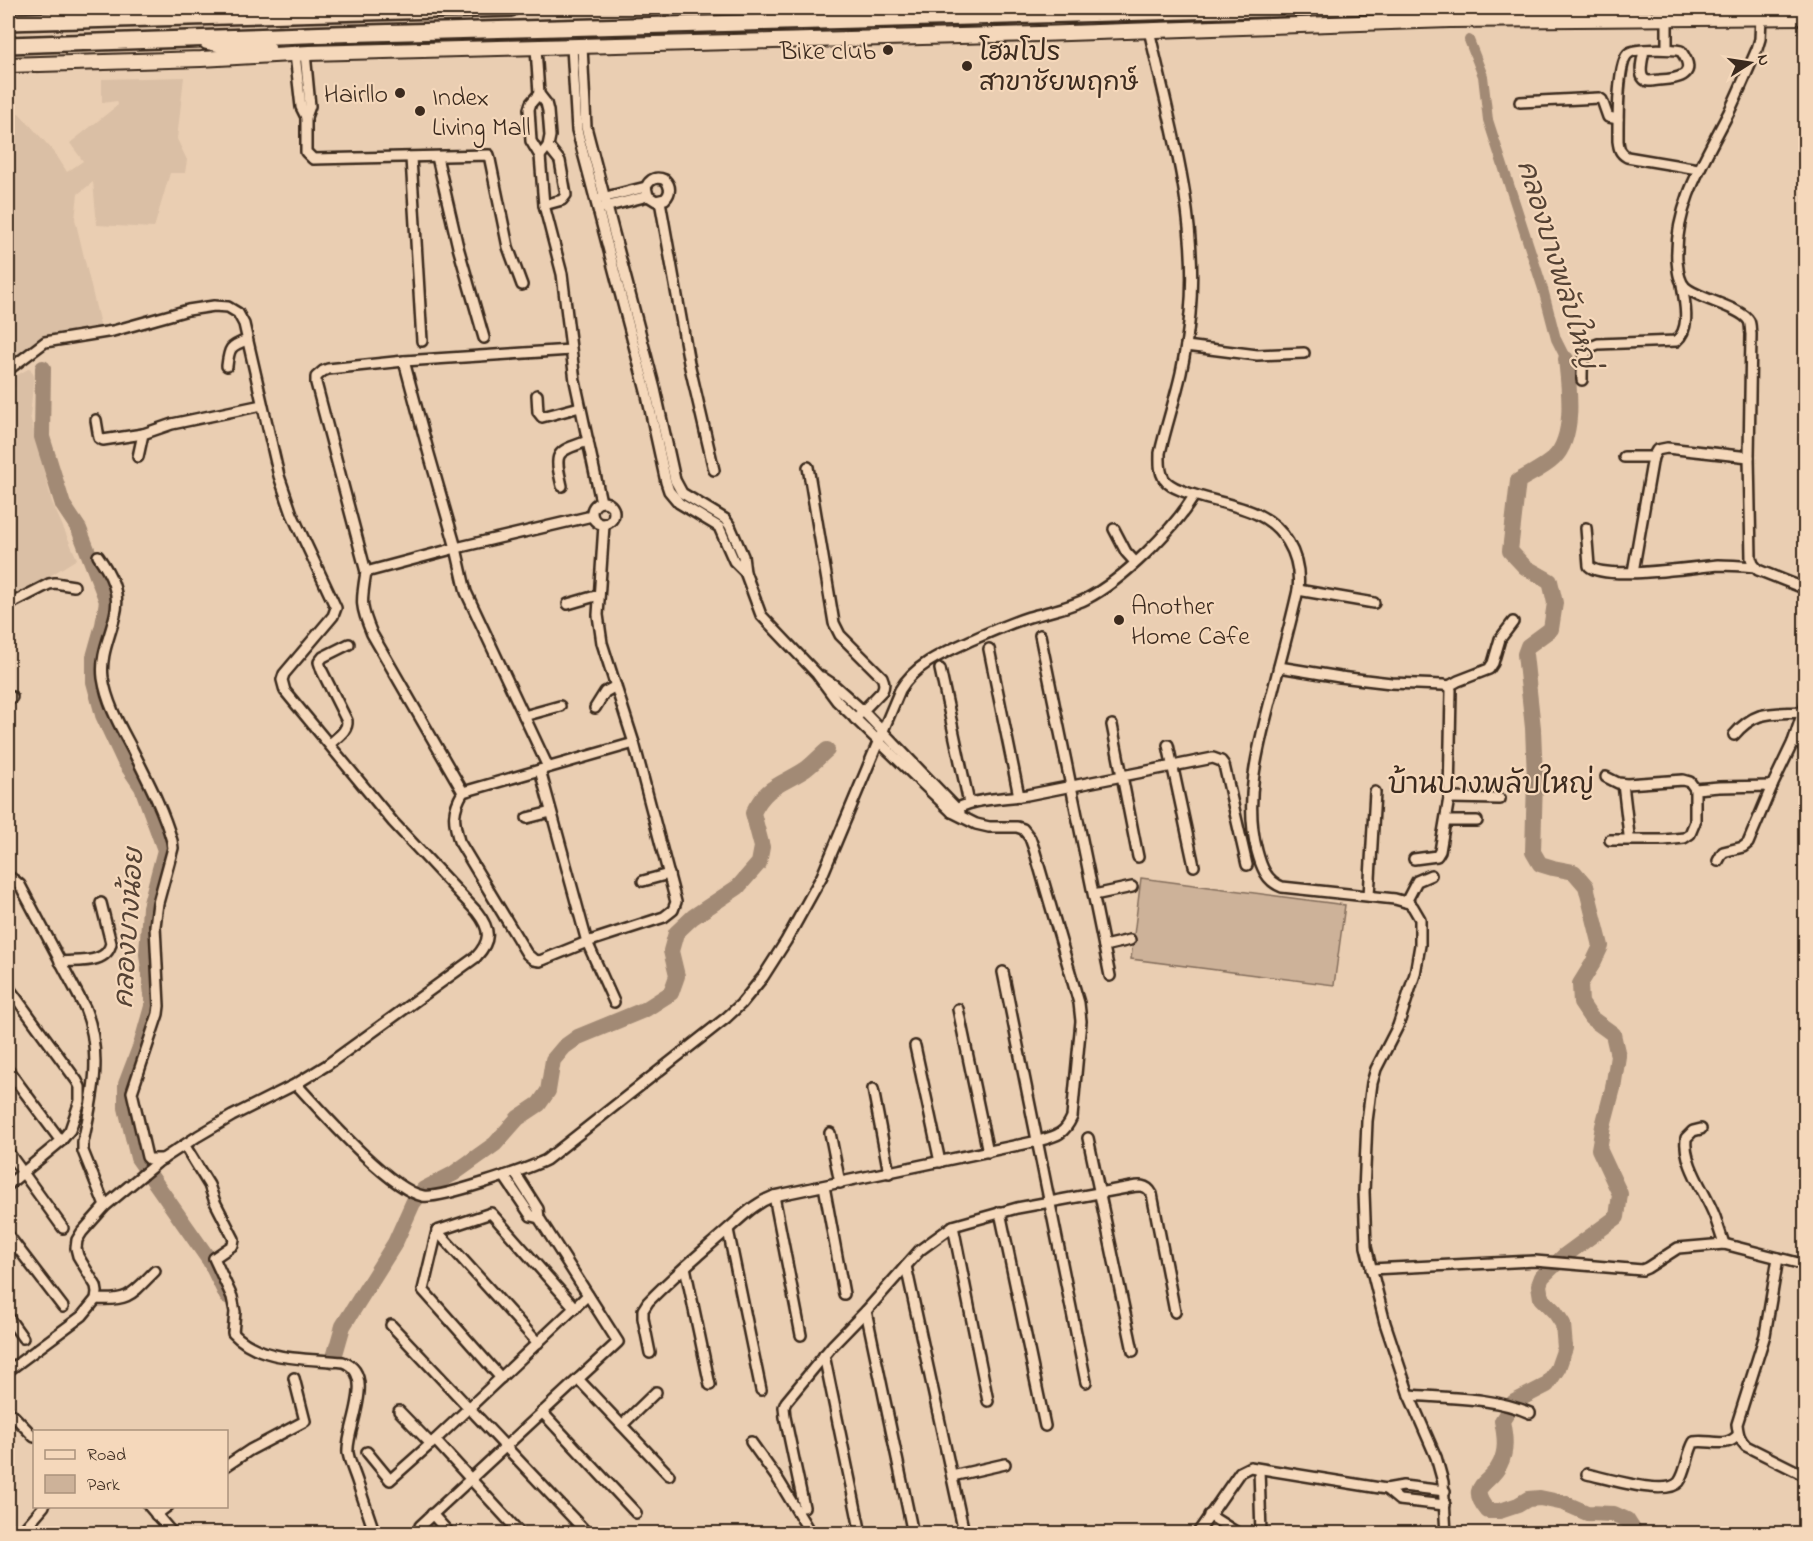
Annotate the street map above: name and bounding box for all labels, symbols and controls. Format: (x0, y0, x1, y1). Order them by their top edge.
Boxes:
north arrow (1720, 33, 1780, 93)
place label: Bike club (779, 34, 876, 72)
place label: โฮมโปร สาขาชัยพฤกษ์ (979, 35, 1139, 103)
marker: Bike club (881, 43, 895, 57)
text: N (1750, 53, 1776, 68)
marker: โฮมโปร สาขาชัยพฤกษ์ (960, 59, 974, 73)
place label: Hairllo (324, 77, 388, 115)
place label: Index Living Mall (432, 80, 531, 148)
marker: Hairllo (393, 86, 407, 100)
marker: Index Living Mall (413, 104, 427, 118)
water label: คลองบางพลับใหญ่ (1505, 156, 1608, 379)
place label: Another Home Cafe (1131, 589, 1250, 657)
marker: Another Home Cafe (1112, 613, 1126, 627)
district label: บ้านบางพลับใหญ่ (1388, 764, 1594, 807)
water label: คลองบางน้อย (105, 845, 156, 1009)
legend (33, 1430, 228, 1508)
text: Road (87, 1443, 126, 1469)
text: Park (87, 1473, 120, 1499)

